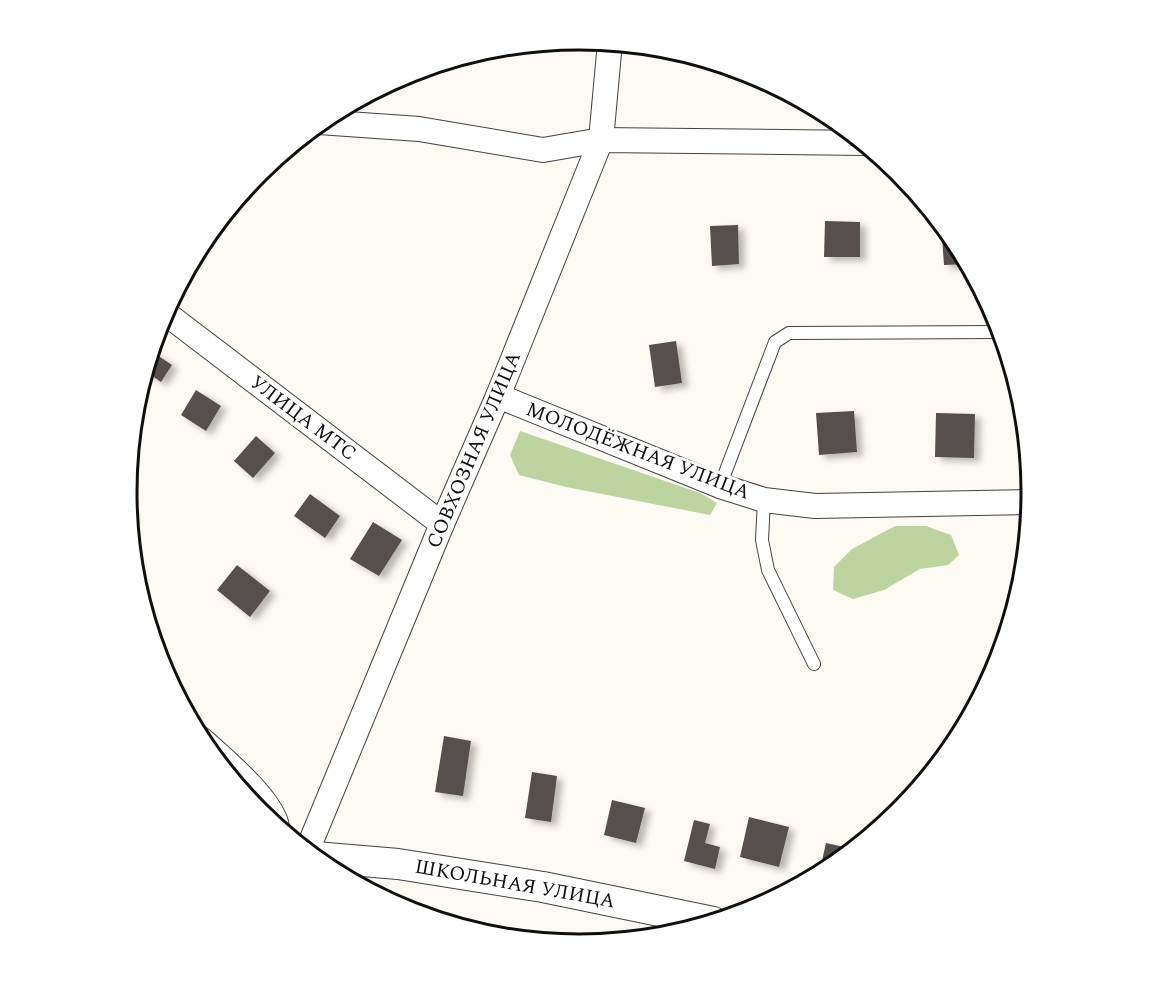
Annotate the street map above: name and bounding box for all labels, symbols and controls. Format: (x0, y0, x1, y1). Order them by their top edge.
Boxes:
street label: СОВХОЗНАЯ УЛИЦА (419, 347, 529, 553)
street label: УЛИЦА МТС (243, 368, 363, 468)
street label: МОЛОДЁЖНАЯ УЛИЦА (522, 394, 754, 508)
street label: ШКОЛЬНАЯ УЛИЦА (412, 852, 618, 916)

